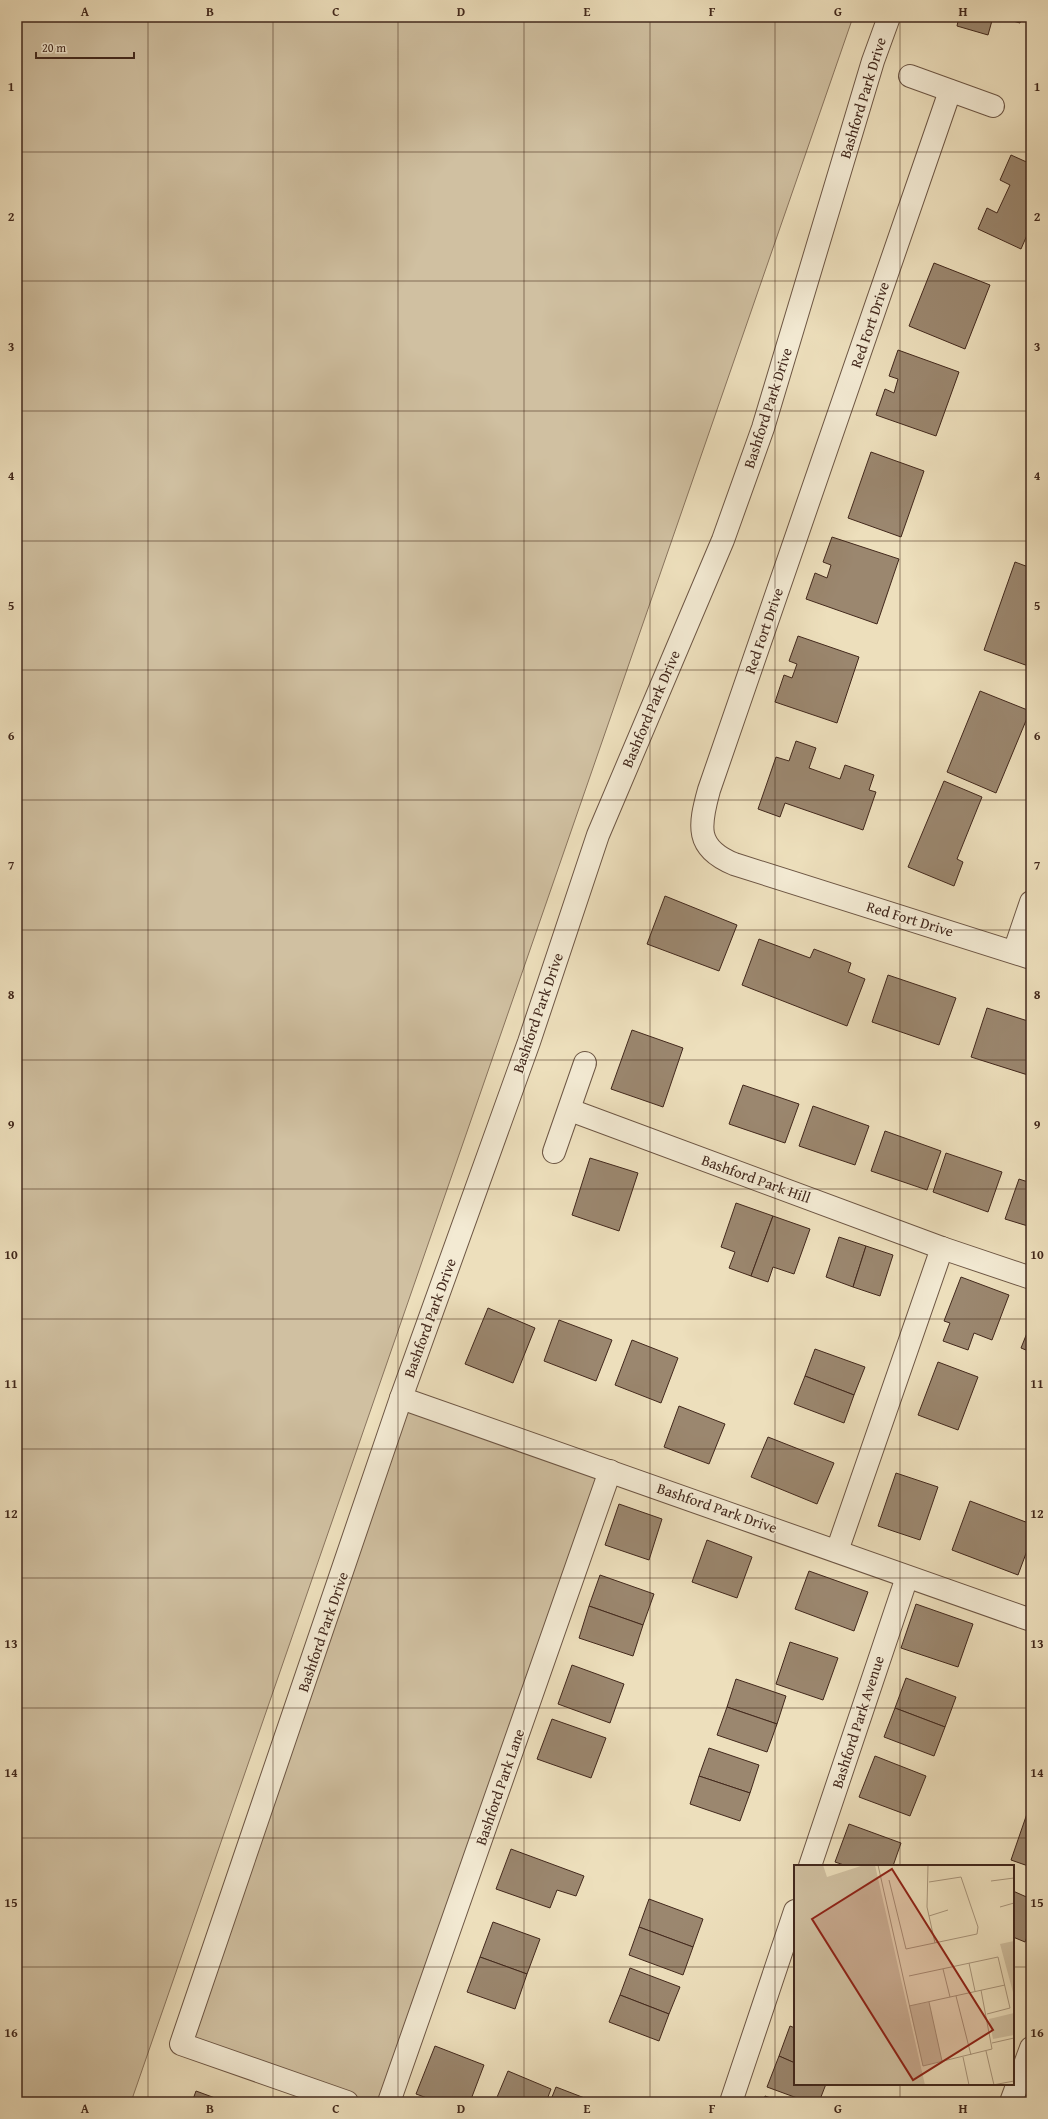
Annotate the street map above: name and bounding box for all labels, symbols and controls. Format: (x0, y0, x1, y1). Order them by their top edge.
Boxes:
text: A (81, 2, 90, 21)
text: B (206, 2, 214, 21)
text: C (332, 2, 340, 21)
text: D (457, 2, 465, 21)
text: E (584, 2, 591, 21)
text: F (709, 2, 716, 21)
text: G (834, 2, 842, 21)
text: H (958, 2, 968, 21)
scale bar (36, 34, 134, 60)
street label: Bashford Park Drive (834, 35, 891, 161)
text: 20 m (42, 39, 66, 56)
text: 1 (8, 77, 14, 96)
text: 1 (1034, 77, 1040, 96)
text: 2 (8, 207, 15, 226)
text: 2 (1034, 207, 1041, 226)
street label: Red Fort Drive (845, 279, 894, 371)
text: 3 (8, 337, 14, 356)
text: 3 (1034, 337, 1040, 356)
street label: Bashford Park Drive (738, 345, 797, 471)
text: 4 (8, 466, 15, 485)
text: 4 (1034, 466, 1041, 485)
street label: Red Fort Drive (739, 585, 788, 677)
text: 5 (8, 596, 15, 615)
text: 5 (1034, 596, 1041, 615)
street label: Bashford Park Drive (616, 647, 685, 771)
text: 6 (8, 726, 15, 745)
text: 6 (1034, 726, 1041, 745)
text: 7 (8, 856, 15, 875)
text: 7 (1034, 856, 1041, 875)
street label: Red Fort Drive (864, 895, 956, 942)
street label: Bashford Park Drive (507, 950, 568, 1076)
text: 8 (8, 985, 15, 1004)
text: 8 (1034, 985, 1041, 1004)
text: 9 (8, 1115, 15, 1134)
text: 9 (1034, 1115, 1041, 1134)
street label: Bashford Park Hill (699, 1149, 814, 1208)
text: 10 (4, 1245, 18, 1264)
text: 10 (1030, 1245, 1044, 1264)
street label: Bashford Park Drive (398, 1255, 461, 1380)
text: 11 (4, 1374, 18, 1393)
text: 11 (1030, 1374, 1044, 1393)
street label: Bashford Park Drive (654, 1477, 780, 1538)
text: 12 (4, 1504, 18, 1523)
text: 12 (1030, 1504, 1044, 1523)
street label: Bashford Park Drive (292, 1569, 353, 1695)
text: 13 (4, 1634, 18, 1653)
text: 13 (1030, 1634, 1044, 1653)
street label: Bashford Park Avenue (826, 1653, 889, 1791)
street label: Bashford Park Lane (470, 1726, 529, 1848)
text: 14 (4, 1763, 18, 1782)
text: 14 (1030, 1763, 1044, 1782)
inset map (794, 1865, 1014, 2085)
text: 15 (4, 1893, 18, 1912)
text: 15 (1030, 1893, 1044, 1912)
text: 16 (4, 2023, 18, 2042)
text: 16 (1030, 2023, 1044, 2042)
text: A (81, 2099, 90, 2118)
text: B (206, 2099, 214, 2118)
text: C (332, 2099, 340, 2118)
text: D (457, 2099, 465, 2118)
text: E (584, 2099, 591, 2118)
text: F (709, 2099, 716, 2118)
text: G (834, 2099, 842, 2118)
text: H (958, 2099, 968, 2118)

